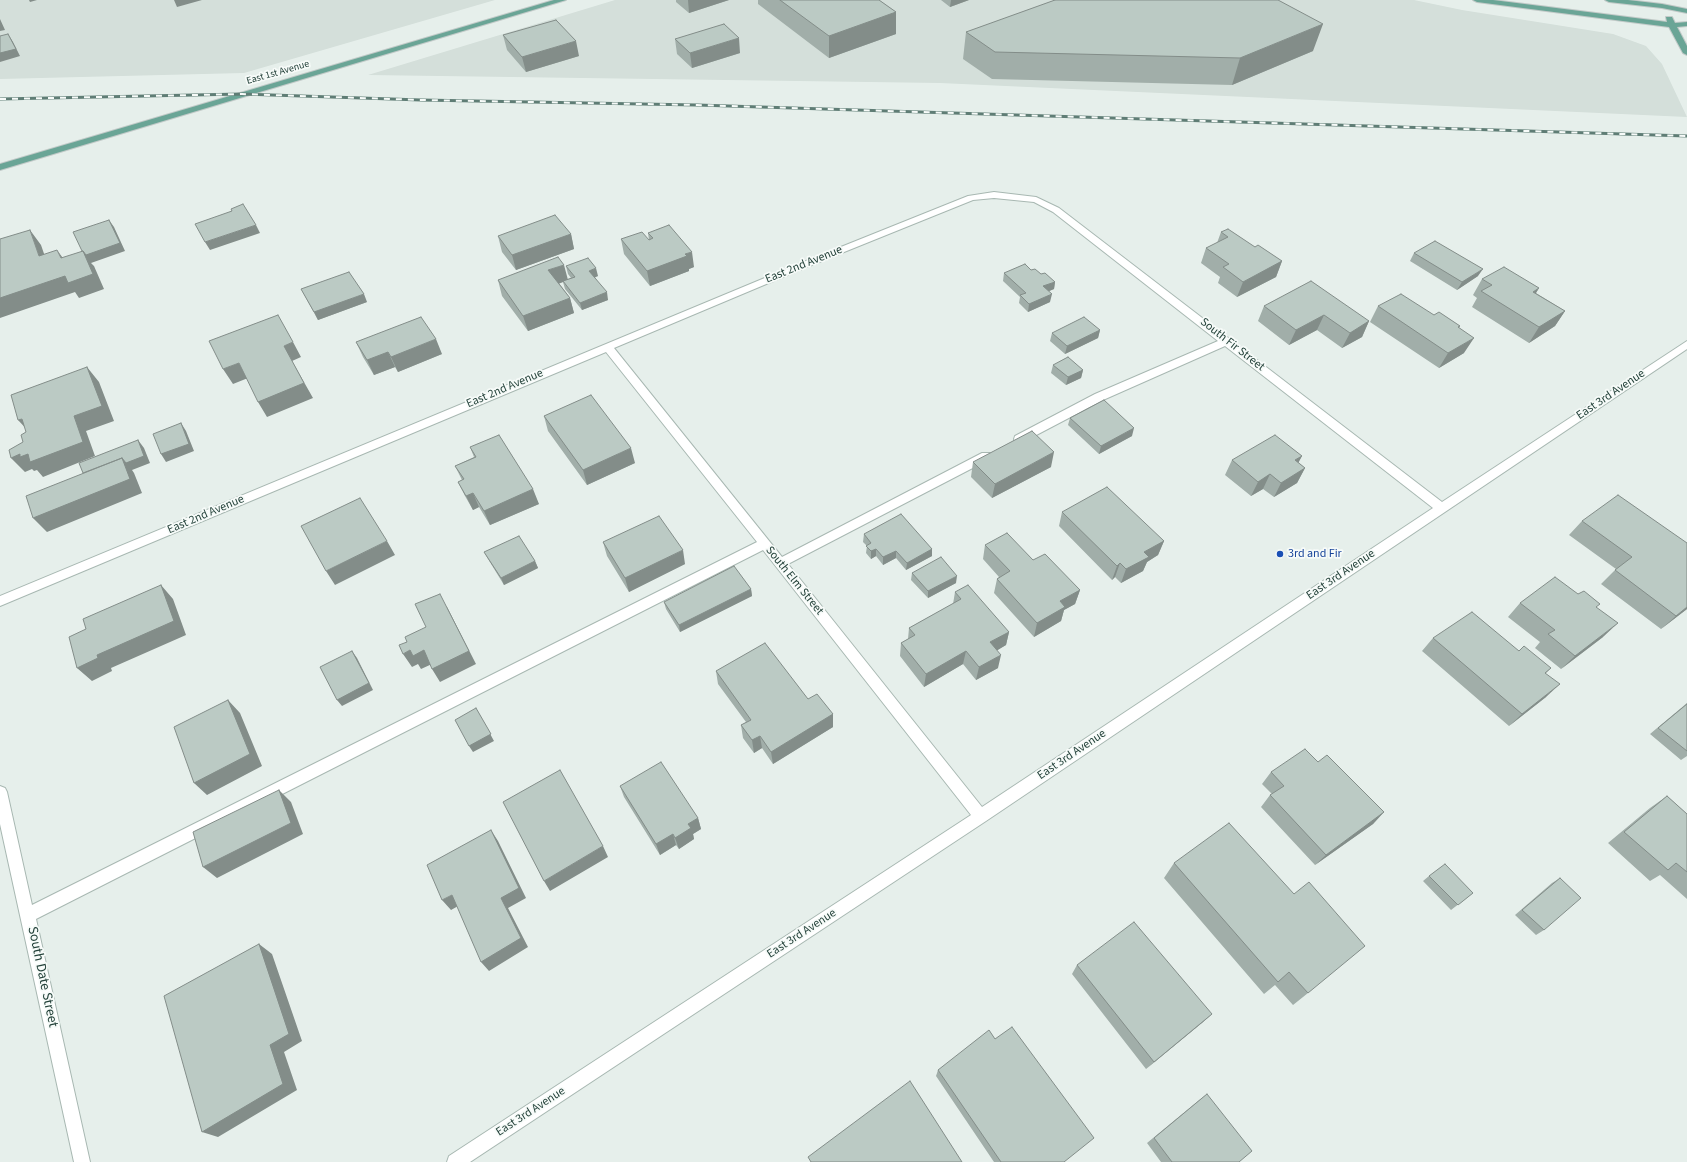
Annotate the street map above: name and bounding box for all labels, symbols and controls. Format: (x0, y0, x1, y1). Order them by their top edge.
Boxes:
street label: East 1st Avenue (245, 58, 311, 88)
street label: East 2nd Avenue (763, 243, 845, 287)
street label: South Fir Street (1197, 315, 1267, 375)
street label: East 2nd Avenue (464, 366, 546, 412)
street label: East 3rd Avenue (1574, 367, 1648, 423)
street label: East 2nd Avenue (165, 492, 247, 538)
street label: South Elm Street (762, 544, 826, 618)
place label: 3rd and Fir (1288, 547, 1342, 561)
street label: East 3rd Avenue (1304, 547, 1378, 603)
marker: 3rd and Fir (1275, 549, 1285, 559)
street label: East 3rd Avenue (1035, 727, 1109, 783)
street label: East 3rd Avenue (765, 906, 839, 962)
street label: South Date Street (23, 925, 61, 1029)
street label: East 3rd Avenue (494, 1084, 568, 1140)

